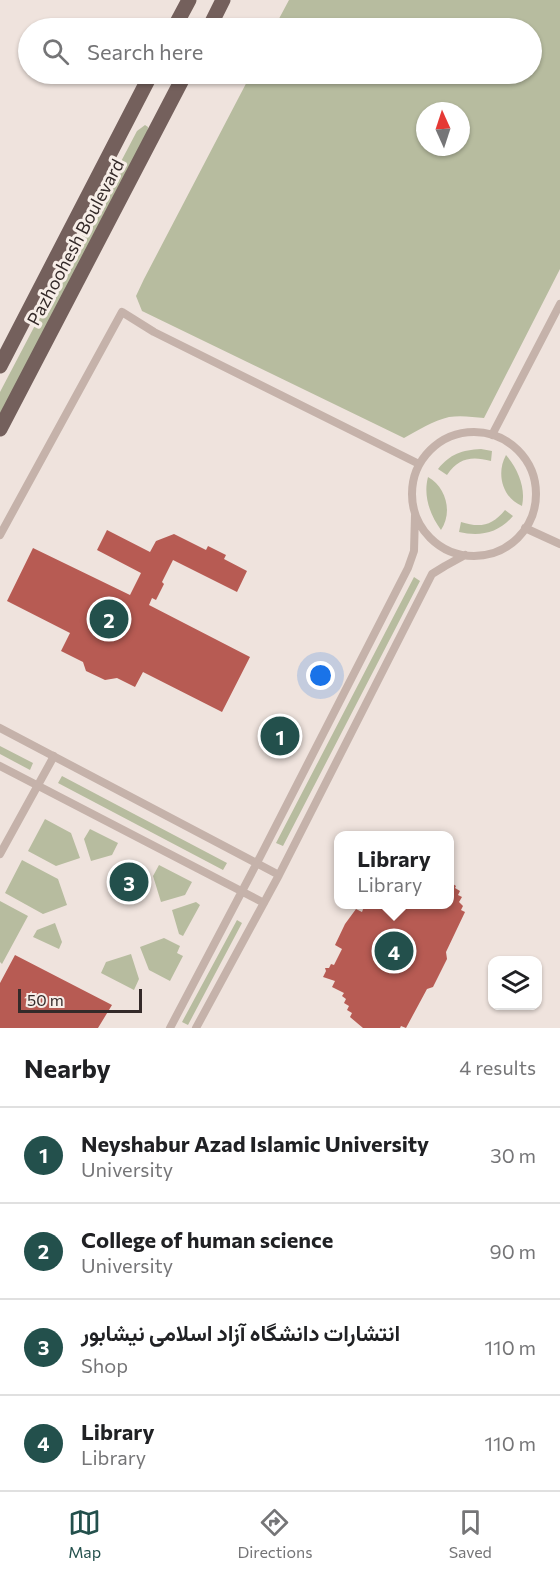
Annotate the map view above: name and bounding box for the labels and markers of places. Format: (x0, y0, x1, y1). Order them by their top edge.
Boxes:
pin: 2 (90, 596, 128, 642)
pin: 1 (260, 714, 300, 758)
pin: 3 (110, 860, 148, 904)
pin: 4 (374, 928, 414, 974)

